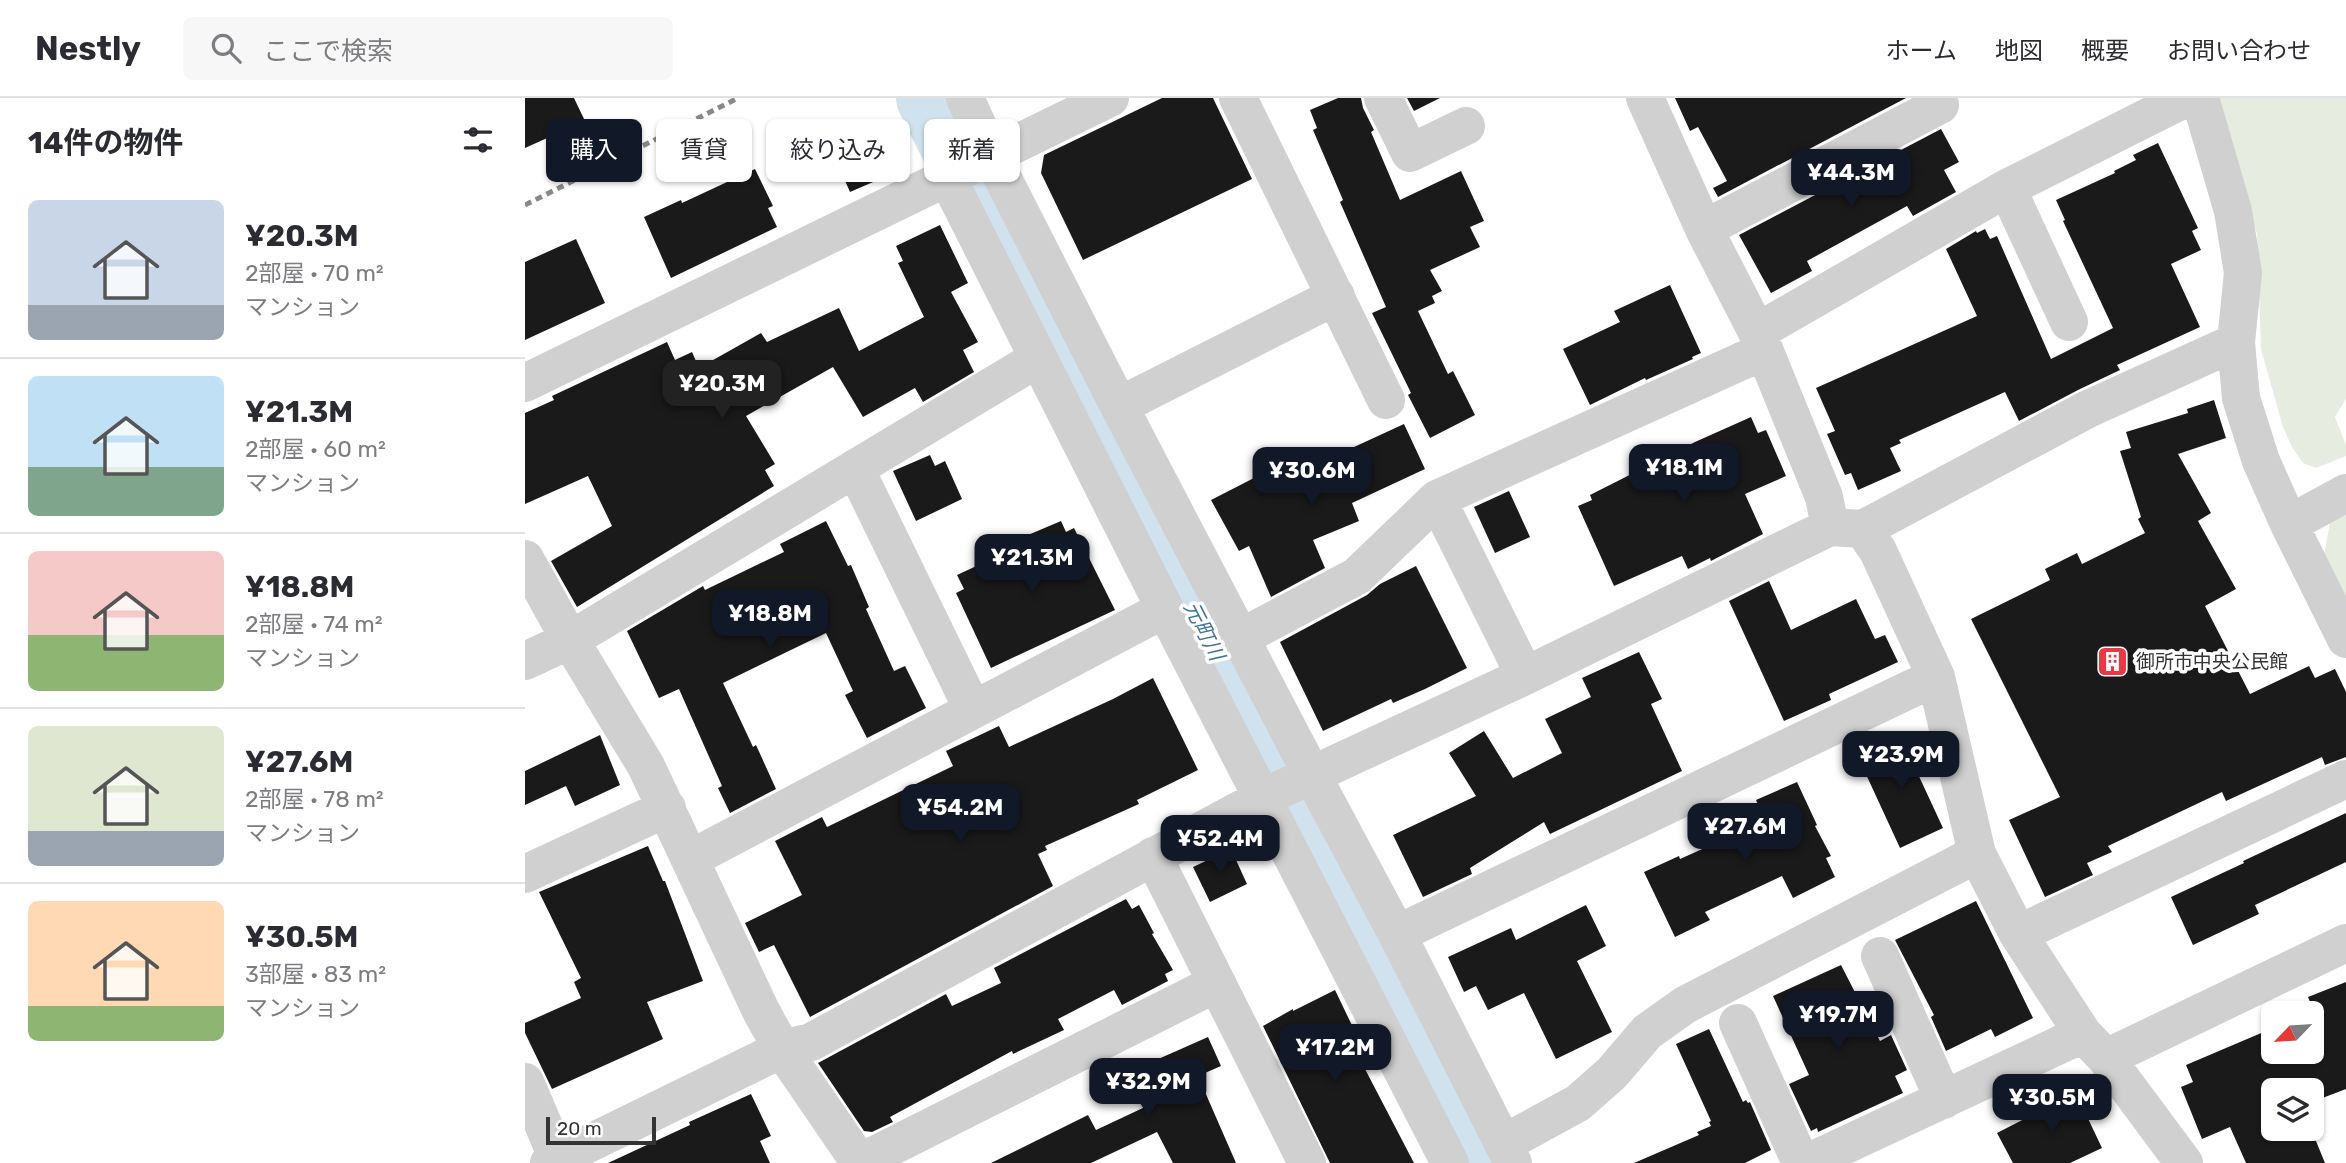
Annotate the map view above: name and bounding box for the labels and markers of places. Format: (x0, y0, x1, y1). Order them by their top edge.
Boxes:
pin: ¥44.3M (1794, 150, 1908, 209)
pin: ¥20.3M (665, 360, 779, 420)
pin: ¥18.1M (1627, 444, 1741, 504)
pin: ¥30.6M (1255, 448, 1369, 507)
pin: ¥21.3M (975, 534, 1089, 594)
pin: ¥18.8M (713, 590, 827, 650)
building icon: 御所市中央公民館 (2096, 644, 2130, 678)
place label: 御所市中央公民館 (2136, 650, 2288, 673)
pin: ¥23.9M (1844, 732, 1958, 791)
pin: ¥54.2M (903, 784, 1017, 844)
pin: ¥27.6M (1688, 804, 1802, 863)
pin: ¥52.4M (1163, 816, 1277, 875)
pin: ¥19.7M (1781, 992, 1895, 1051)
pin: ¥17.2M (1278, 1024, 1392, 1084)
pin: ¥32.9M (1091, 1058, 1205, 1118)
pin: ¥30.5M (1995, 1074, 2109, 1134)

